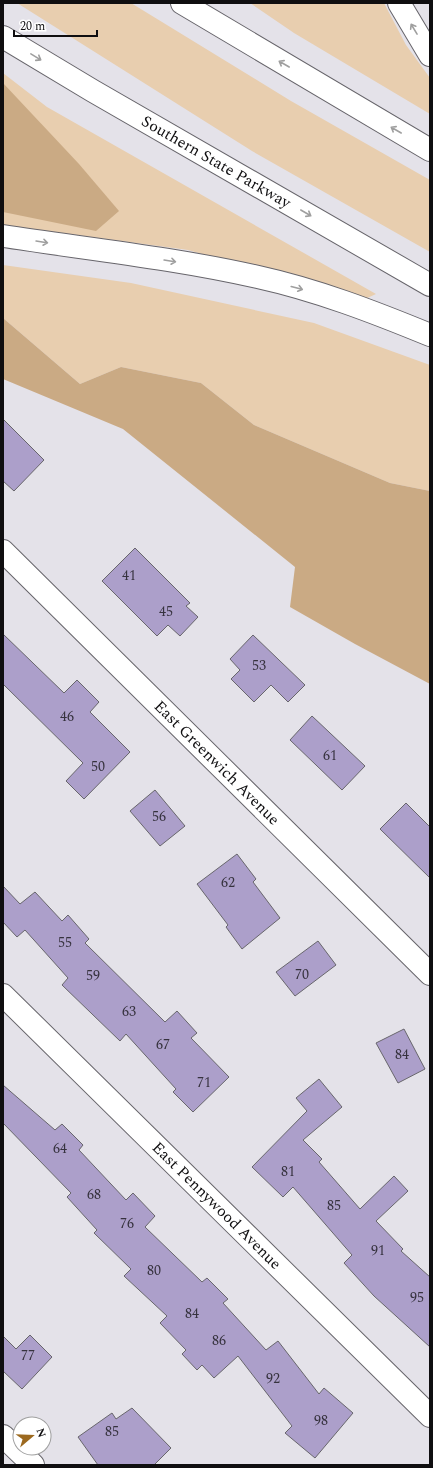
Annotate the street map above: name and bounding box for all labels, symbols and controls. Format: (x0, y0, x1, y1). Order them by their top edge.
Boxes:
scale bar (14, 12, 97, 38)
text: 20 m (20, 17, 45, 36)
one-way arrow (409, 23, 417, 35)
one-way arrow (30, 54, 42, 62)
one-way arrow (278, 60, 290, 68)
street label: Southern State Parkway (137, 109, 296, 215)
one-way arrow (390, 126, 402, 134)
one-way arrow (300, 210, 312, 218)
one-way arrow (35, 238, 48, 246)
one-way arrow (163, 257, 176, 265)
one-way arrow (290, 285, 303, 292)
house number: 41 (122, 565, 136, 586)
house number: 45 (159, 601, 173, 622)
house number: 53 (252, 655, 266, 676)
street label: East Greenwich Avenue (148, 695, 285, 831)
house number: 46 (60, 706, 74, 727)
house number: 61 (323, 745, 337, 766)
house number: 50 (91, 756, 105, 777)
house number: 56 (152, 806, 166, 827)
house number: 62 (221, 872, 235, 893)
house number: 55 (58, 932, 72, 953)
house number: 70 (295, 964, 309, 985)
house number: 59 (86, 965, 100, 986)
house number: 63 (122, 1001, 136, 1022)
house number: 67 (156, 1034, 170, 1055)
house number: 84 (395, 1044, 409, 1065)
house number: 71 (197, 1072, 211, 1093)
street label: East Pennywood Avenue (146, 1136, 287, 1275)
house number: 64 (53, 1138, 67, 1159)
house number: 81 (281, 1161, 295, 1182)
house number: 68 (87, 1184, 101, 1205)
house number: 85 (327, 1195, 341, 1216)
house number: 76 (120, 1213, 134, 1234)
house number: 91 (371, 1240, 385, 1261)
house number: 80 (147, 1260, 161, 1281)
house number: 95 (410, 1287, 424, 1308)
house number: 84 (185, 1303, 199, 1324)
house number: 86 (212, 1330, 226, 1351)
house number: 77 (21, 1345, 35, 1366)
house number: 92 (266, 1368, 280, 1389)
house number: 98 (314, 1410, 328, 1431)
north arrow (12, 1416, 52, 1456)
house number: 85 (105, 1421, 119, 1442)
text: N (31, 1426, 50, 1440)

